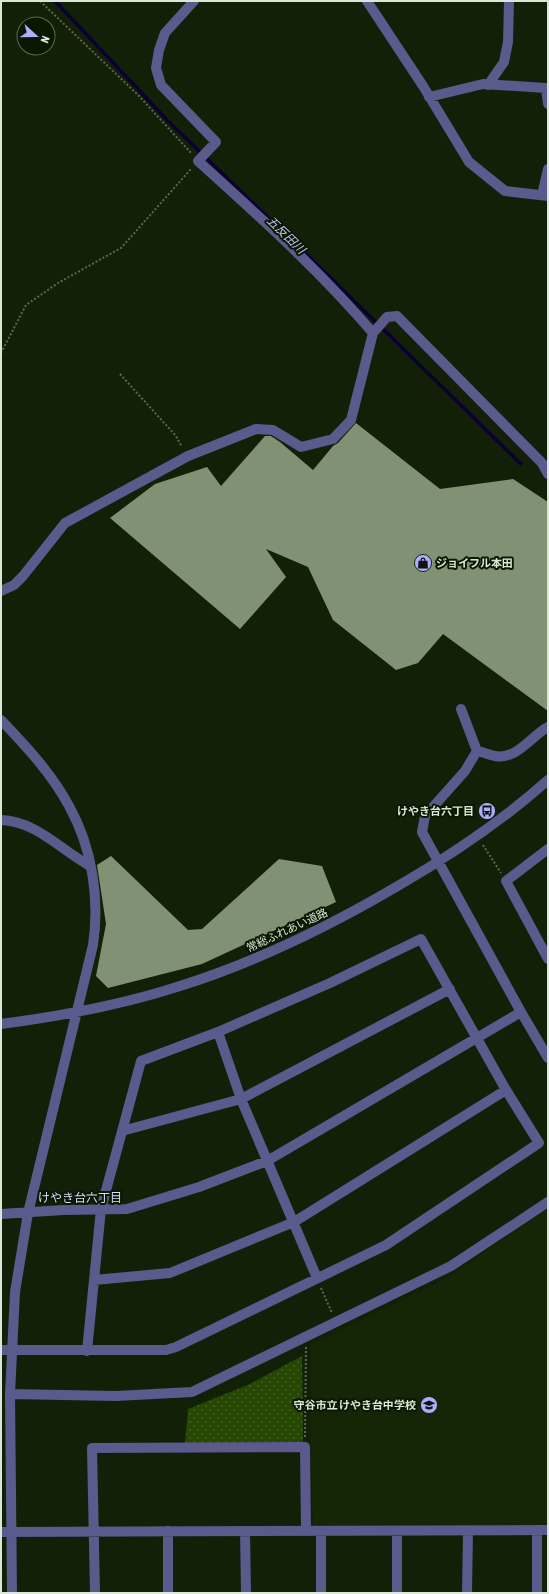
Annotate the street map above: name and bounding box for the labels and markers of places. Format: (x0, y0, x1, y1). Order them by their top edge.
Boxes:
shop icon: ジョイフル本田 (413, 553, 433, 573)
place label: ジョイフル本田 (436, 557, 513, 569)
bus stop icon: けやき台六丁目 (477, 801, 497, 821)
place label: けやき台六丁目 (397, 805, 474, 817)
school or university icon: 守谷市立 けやき台中学校 (419, 1395, 439, 1415)
place label: 守谷市立 けやき台中学校 (293, 1399, 416, 1411)

